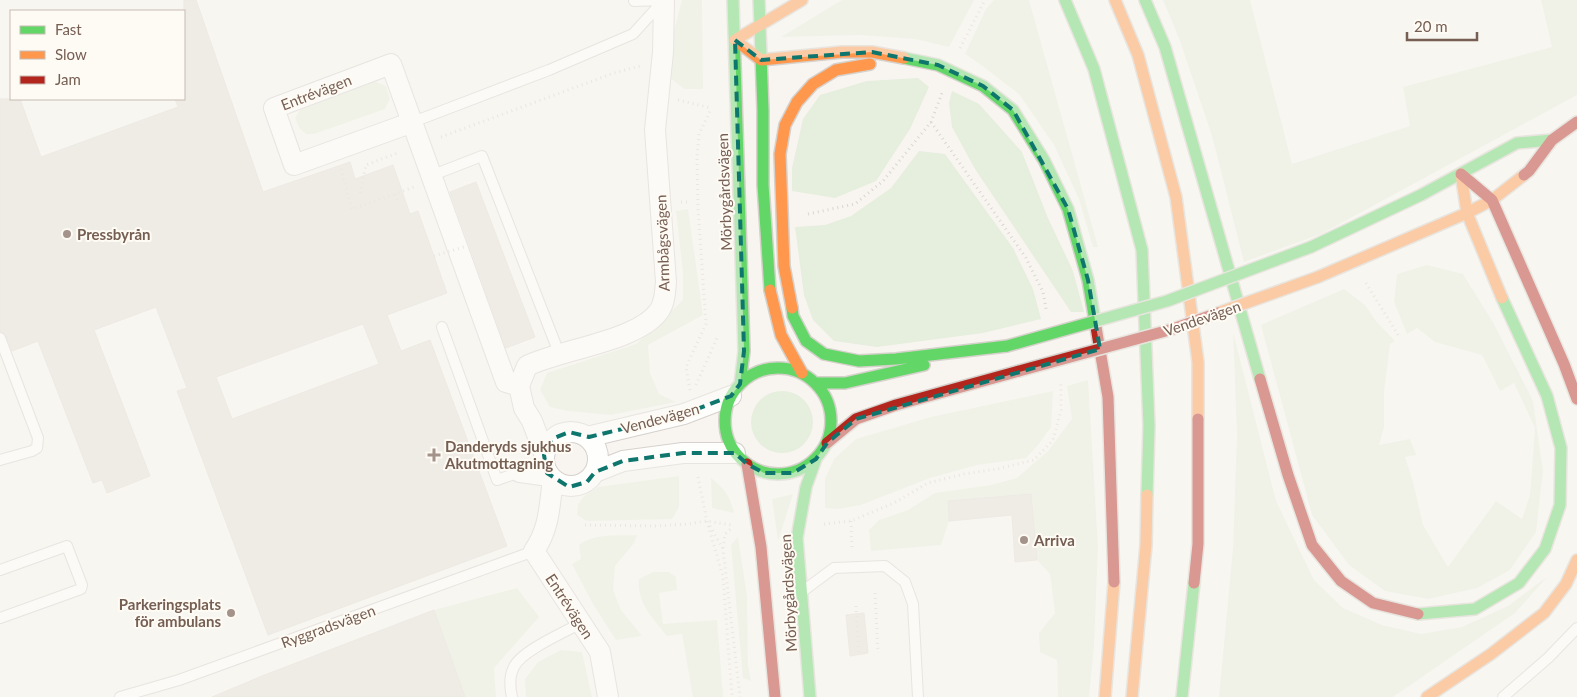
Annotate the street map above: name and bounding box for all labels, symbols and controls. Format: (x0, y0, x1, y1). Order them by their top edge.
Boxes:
legend (10, 10, 185, 100)
scale bar (1407, 10, 1477, 42)
text: 20 m (1414, 17, 1448, 35)
text: Fast (55, 20, 82, 38)
text: Slow (55, 45, 87, 63)
text: Jam (55, 70, 81, 88)
street label: Entrévägen (278, 70, 354, 114)
street label: Mörbygårdsvägen (713, 133, 735, 251)
street label: Armbågsvägen (651, 194, 673, 292)
place label: Pressbyrån (77, 225, 151, 243)
marker: Pressbyrån (61, 228, 73, 240)
street label: Vendevägen (1161, 296, 1243, 340)
street label: Vendevägen (619, 399, 701, 437)
place label: Danderyds sjukhus Akutmottagning (444, 437, 572, 472)
marker: Danderyds sjukhus Akutmottagning (427, 448, 441, 462)
place label: Arriva (1033, 531, 1075, 549)
street label: Mörbygårdsvägen (776, 534, 800, 652)
marker: Arriva (1018, 534, 1030, 546)
street label: Entrévägen (542, 570, 598, 642)
place label: Parkeringsplats för ambulans (119, 595, 221, 630)
street label: Ryggradsvägen (278, 601, 378, 651)
marker: Parkeringsplats för ambulans (225, 607, 237, 619)

